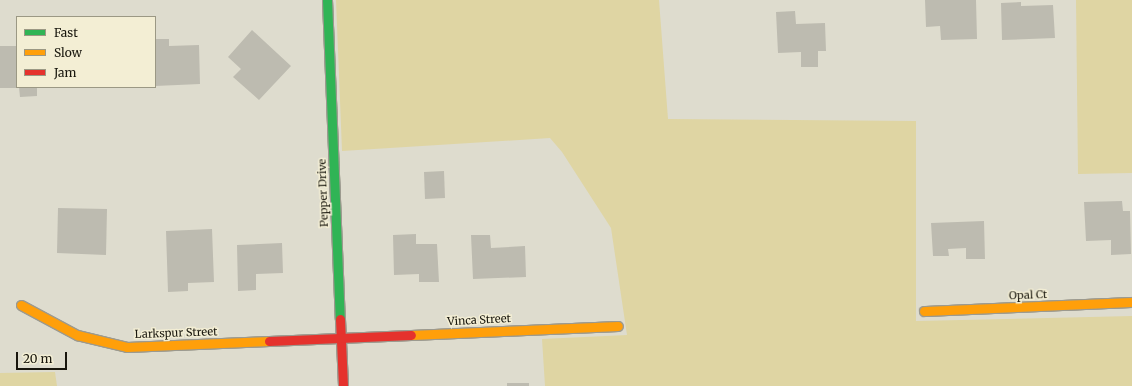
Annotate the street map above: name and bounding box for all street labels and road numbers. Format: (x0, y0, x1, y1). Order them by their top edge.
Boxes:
street label: Pepper Drive (315, 159, 331, 227)
street label: Opal Ct (1009, 288, 1047, 302)
street label: Vinca Street (447, 312, 511, 328)
street label: Larkspur Street (134, 325, 218, 341)

